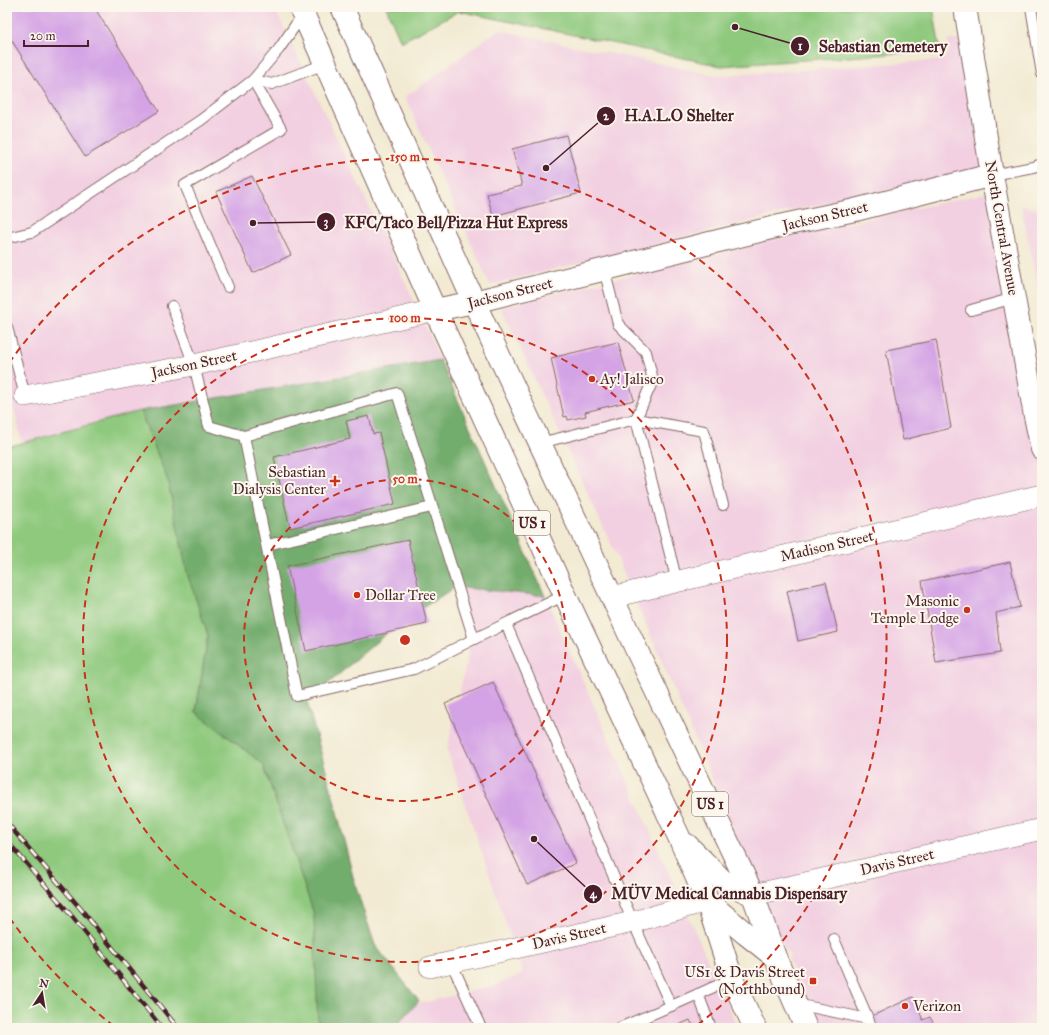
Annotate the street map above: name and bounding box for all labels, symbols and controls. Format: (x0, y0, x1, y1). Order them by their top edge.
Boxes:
scale bar (24, 22, 88, 48)
text: 20 m (30, 29, 56, 43)
callout: Sebastian Cemetery (790, 32, 955, 60)
text: Sebastian Cemetery (819, 37, 949, 57)
text: 1 (798, 39, 803, 53)
callout: H.A.L.O Shelter (596, 102, 741, 130)
text: H.A.L.O Shelter (624, 106, 735, 125)
text: 2 (603, 109, 610, 123)
text: 150 m (390, 150, 421, 164)
street label: North Central Avenue (981, 159, 1023, 297)
street label: Jackson Street (779, 197, 870, 236)
callout: KFC/Taco Bell/Pizza Hut Express (316, 208, 575, 236)
text: KFC/Taco Bell/Pizza Hut Express (345, 213, 568, 233)
text: 3 (324, 215, 329, 230)
street label: Jackson Street (464, 274, 555, 314)
text: 100 m (389, 311, 422, 325)
street label: Jackson Street (148, 346, 239, 383)
place label: Ay! Jalisco (599, 370, 664, 389)
marker: Ay! Jalisco (587, 374, 597, 384)
place label: Sebastian Dialysis Center (233, 463, 326, 498)
text: 50 m (392, 472, 419, 486)
marker: Sebastian Dialysis Center (329, 475, 341, 487)
road number: US 1 (514, 511, 550, 535)
street label: Madison Street (779, 526, 876, 565)
place label: Dollar Tree (365, 586, 436, 604)
marker: Dollar Tree (352, 590, 362, 600)
place label: Masonic Temple Lodge (871, 592, 959, 627)
marker: Masonic Temple Lodge (962, 605, 972, 615)
centre of rings (398, 633, 412, 647)
road number: US 1 (692, 792, 728, 816)
street label: Davis Street (858, 845, 936, 879)
callout: MÜV Medical Cannabis Dispensary (583, 880, 855, 908)
text: MÜV Medical Cannabis Dispensary (611, 883, 848, 904)
text: 4 (590, 887, 598, 902)
street label: Davis Street (530, 919, 608, 953)
place label: US1 & Davis Street (Northbound) (684, 963, 806, 999)
north arrow (22, 973, 62, 1013)
text: N (38, 976, 51, 991)
marker: US1 & Davis Street (Northbound) (808, 976, 818, 986)
place label: Verizon (912, 997, 961, 1015)
marker: Verizon (900, 1001, 910, 1011)

